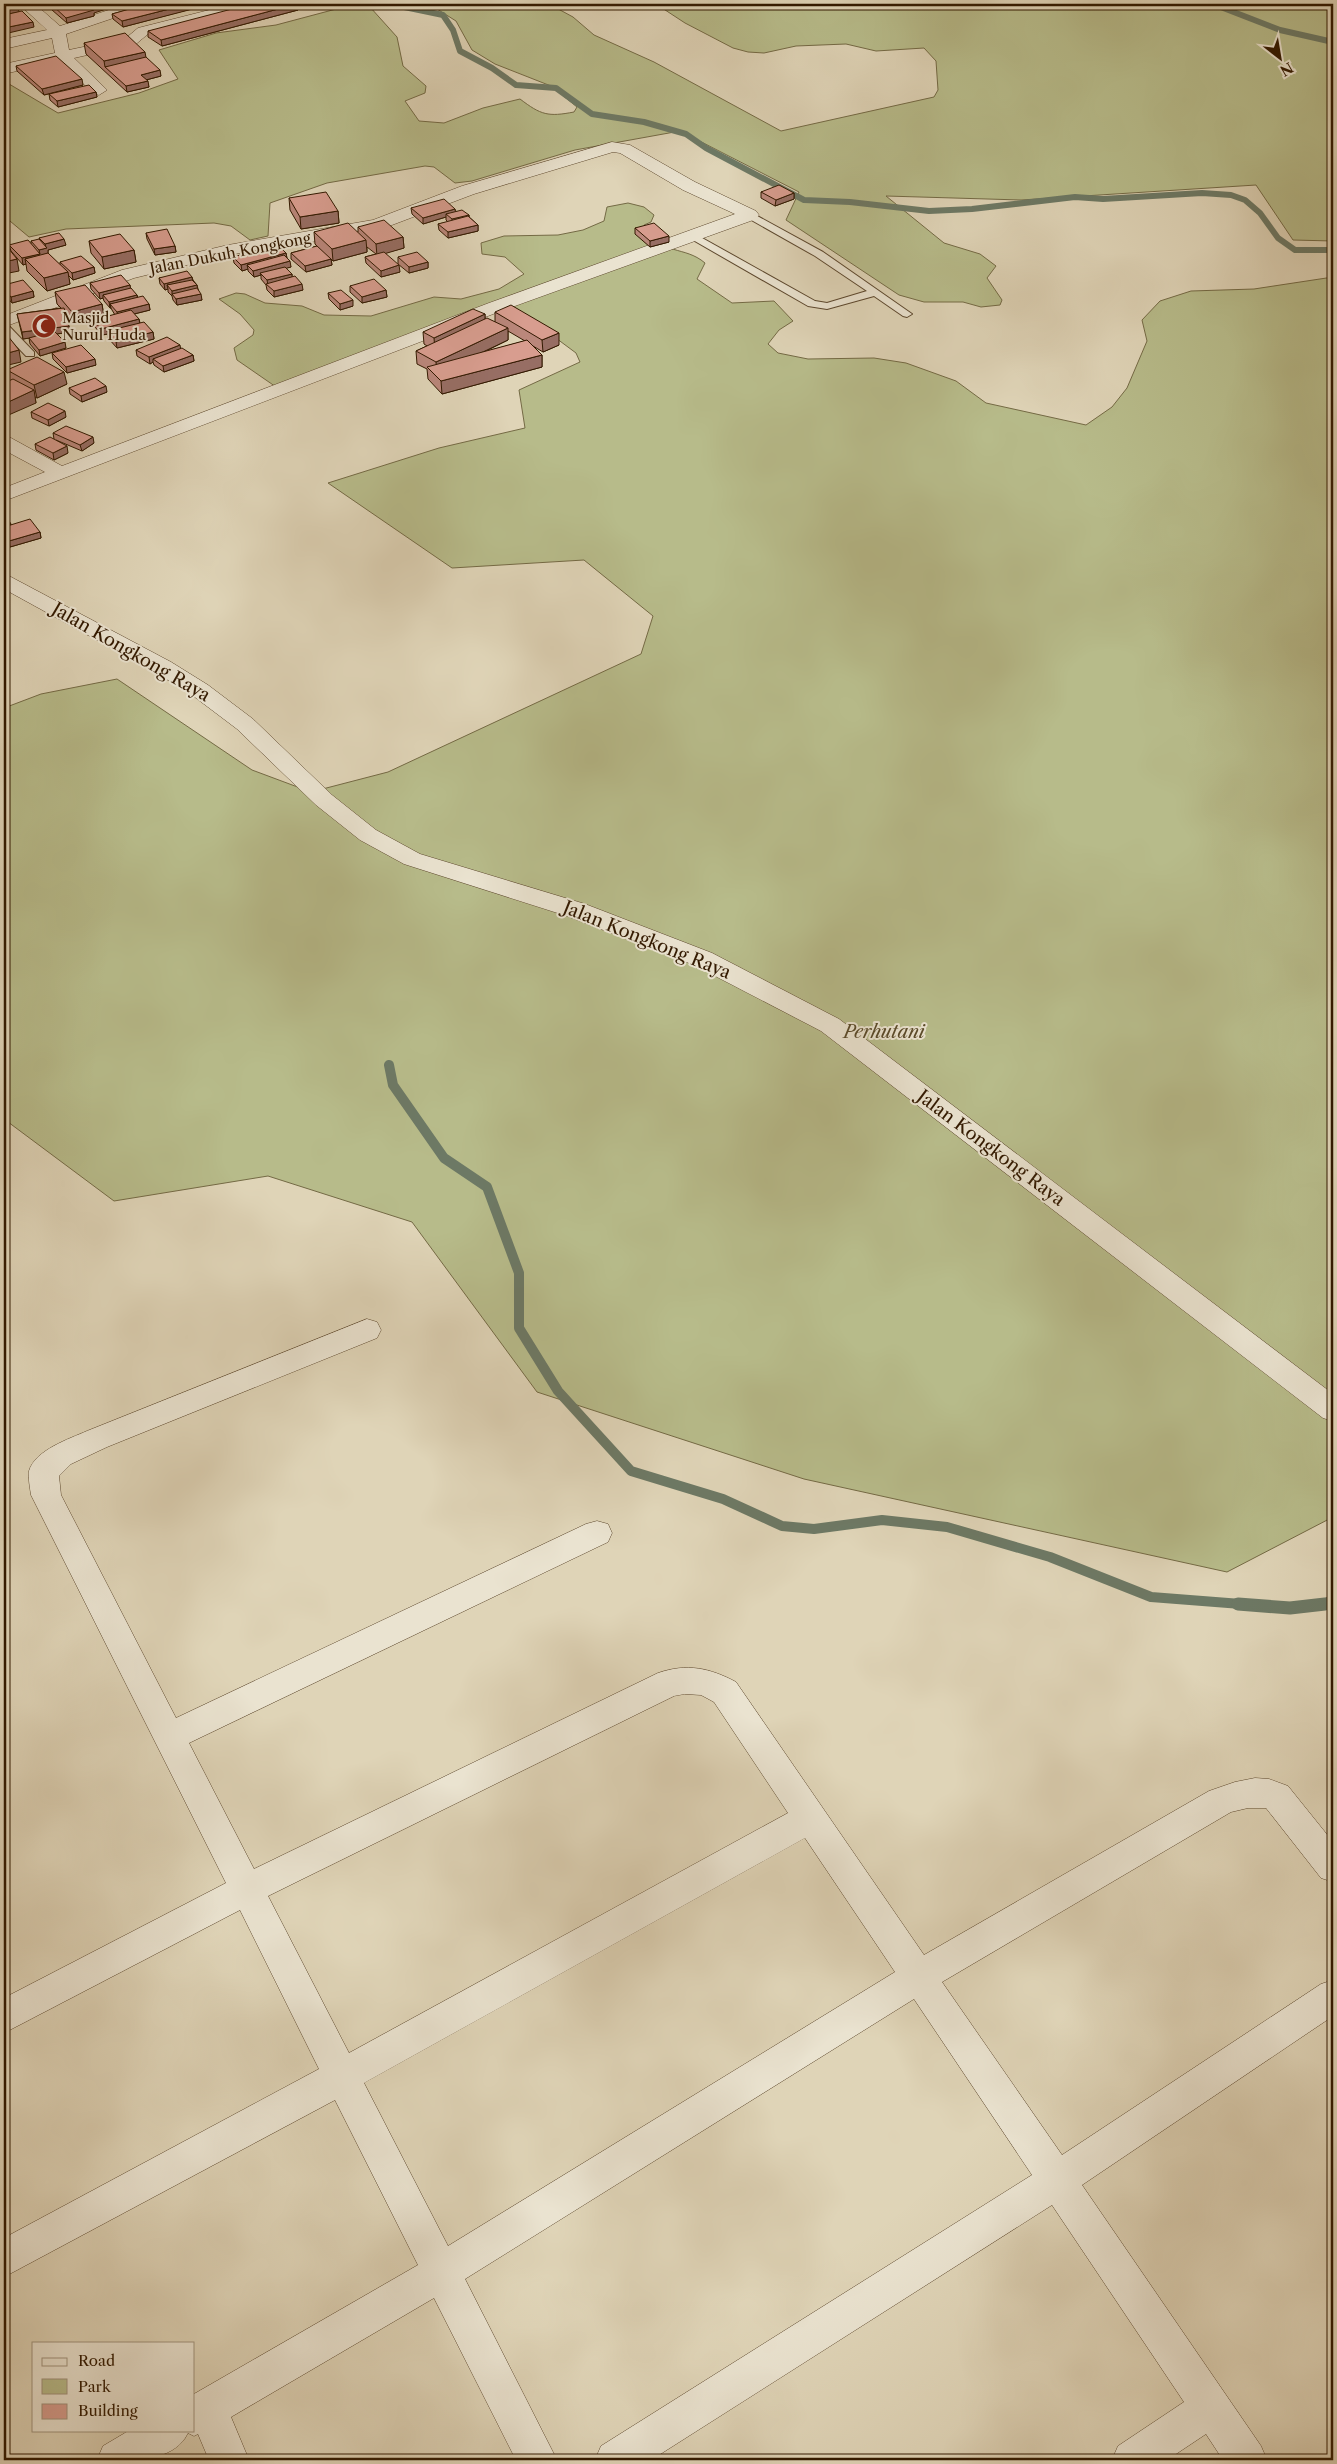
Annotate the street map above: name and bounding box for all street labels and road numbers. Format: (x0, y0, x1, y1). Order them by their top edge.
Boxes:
street label: Jalan Dukuh Kongkong (146, 228, 312, 278)
street label: Jalan Kongkong Raya (45, 596, 215, 707)
street label: Jalan Kongkong Raya (557, 895, 735, 984)
street label: Jalan Kongkong Raya (910, 1083, 1070, 1211)

